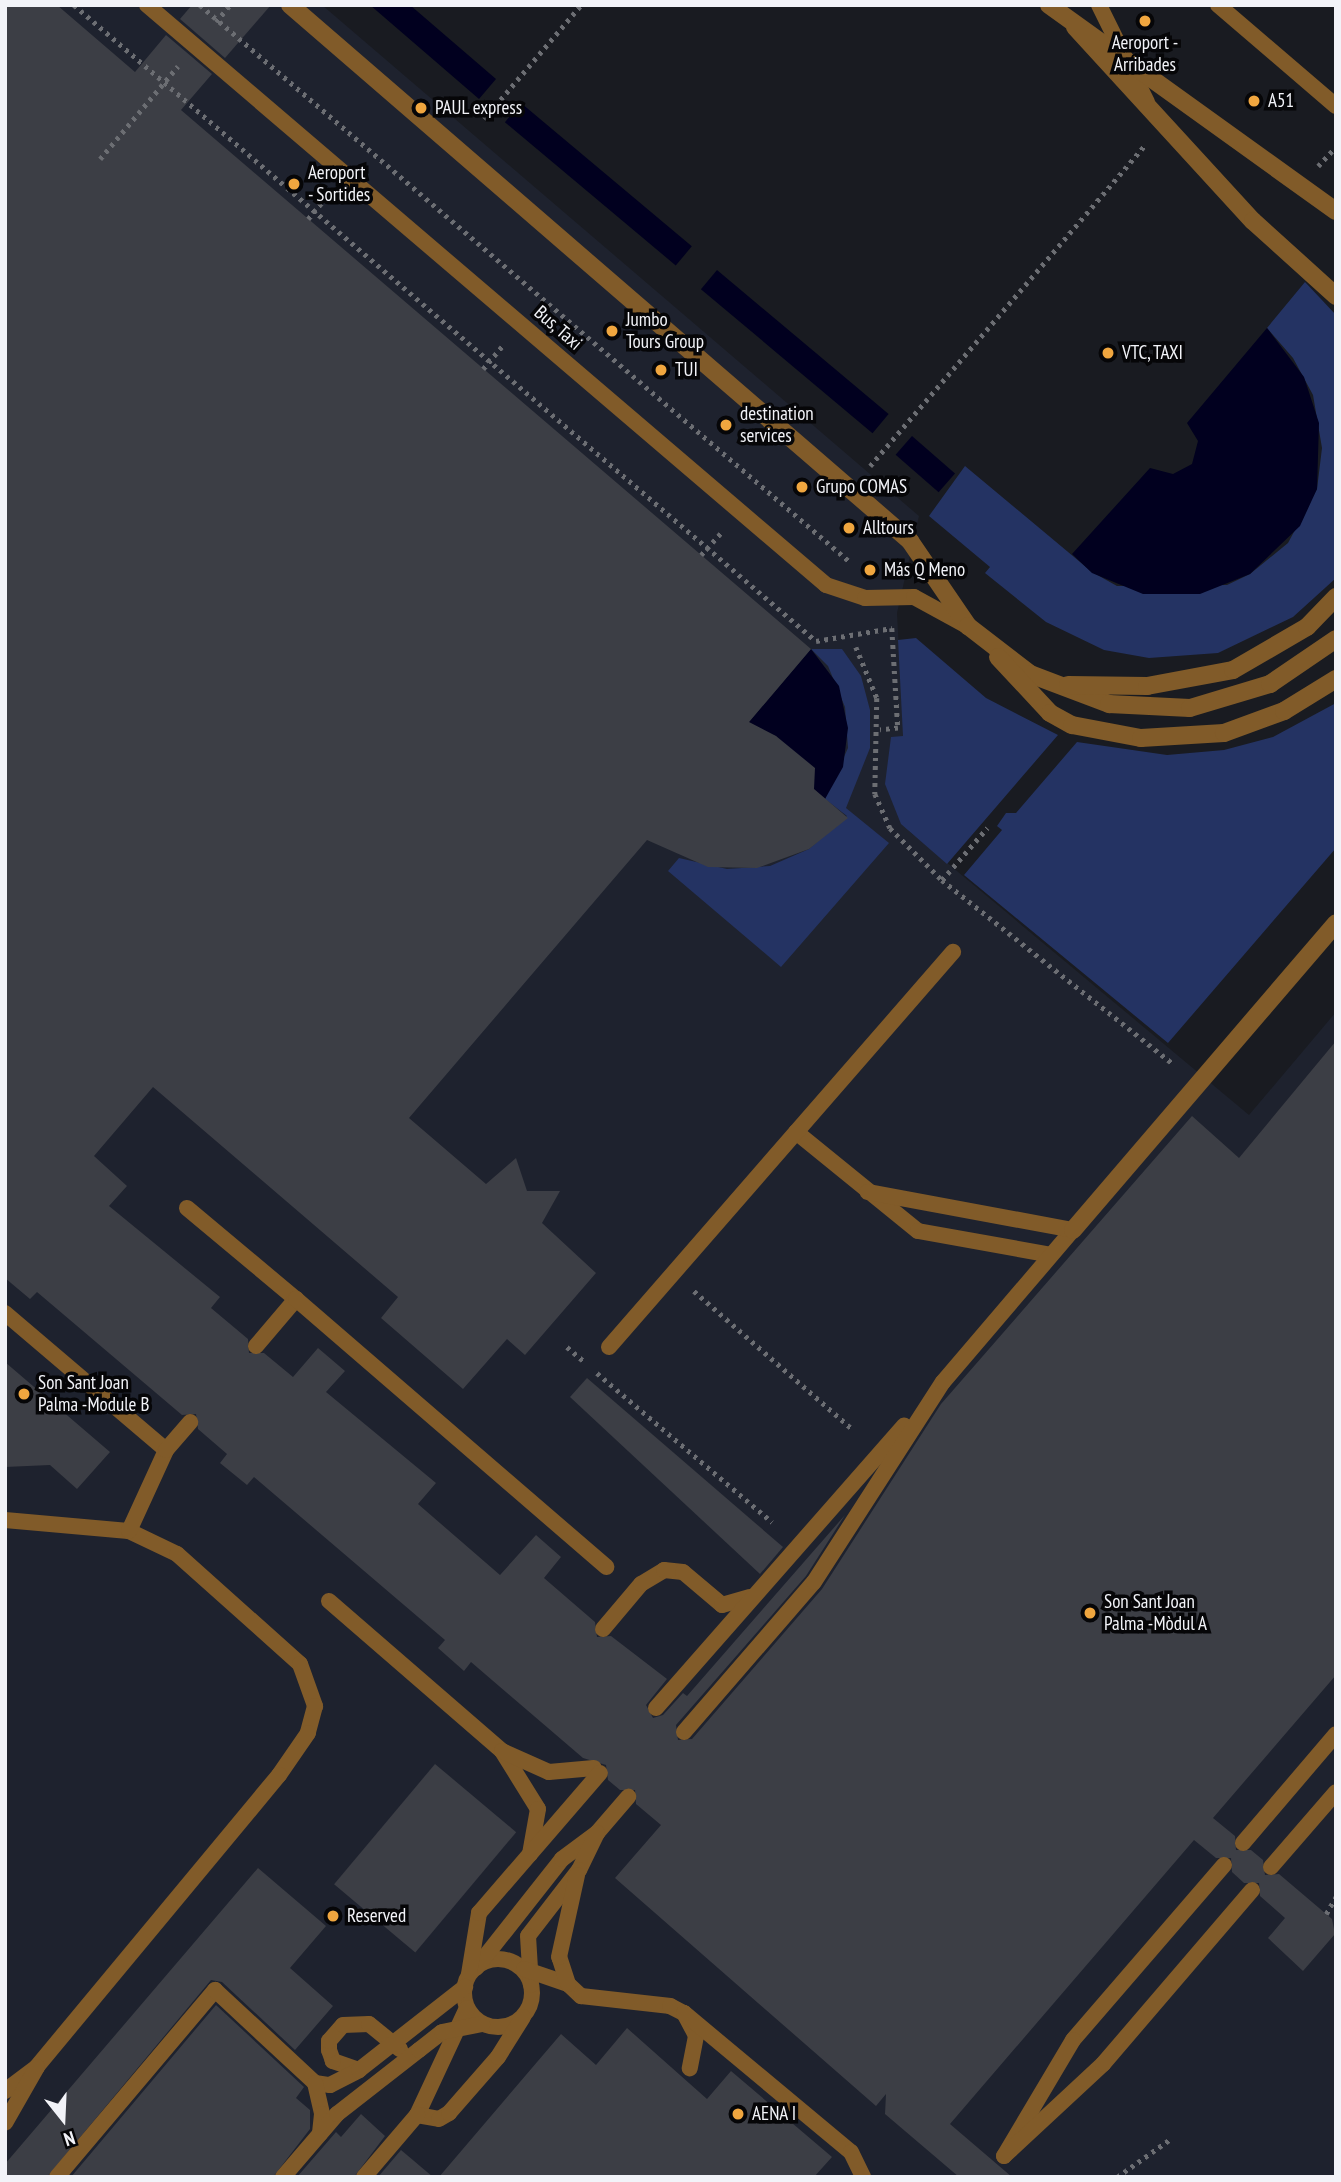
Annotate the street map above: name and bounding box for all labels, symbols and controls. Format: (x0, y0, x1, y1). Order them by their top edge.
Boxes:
marker: Aeroport - Arribades (1137, 13, 1153, 29)
place label: Aeroport - Arribades (1112, 32, 1178, 76)
place label: A51 (1268, 90, 1294, 112)
marker: A51 (1246, 93, 1262, 109)
place label: PAUL express (435, 97, 523, 119)
marker: PAUL express (413, 100, 429, 116)
place label: Aeroport - Sortides (308, 162, 371, 206)
marker: Aeroport - Sortides (286, 176, 302, 192)
street label: Bus, Taxi (529, 300, 587, 356)
place label: Jumbo Tours Group (626, 309, 704, 353)
marker: Jumbo Tours Group (604, 323, 620, 339)
place label: VTC, TAXI (1122, 342, 1185, 364)
marker: VTC, TAXI (1100, 345, 1116, 361)
place label: TUI (675, 359, 698, 381)
marker: TUI (653, 362, 669, 378)
place label: destination services (740, 403, 814, 447)
marker: destination services (718, 417, 734, 433)
place label: Grupo COMAS (816, 476, 907, 498)
marker: Grupo COMAS (794, 479, 810, 495)
place label: Alltours (863, 517, 914, 539)
marker: Alltours (841, 520, 857, 536)
place label: Más Q Meno (884, 559, 965, 581)
marker: Más Q Meno (862, 562, 878, 578)
place label: Son Sant Joan Palma -Module B (38, 1372, 150, 1416)
marker: Son Sant Joan Palma -Module B (16, 1386, 32, 1402)
place label: Son Sant Joan Palma -Mòdul A (1104, 1591, 1208, 1635)
marker: Son Sant Joan Palma -Mòdul A (1082, 1605, 1098, 1621)
place label: Reserved (347, 1905, 406, 1927)
marker: Reserved (325, 1908, 341, 1924)
north arrow (28, 2084, 98, 2154)
place label: AENA I (752, 2103, 797, 2125)
marker: AENA I (730, 2106, 746, 2122)
text: N (61, 2126, 78, 2152)

